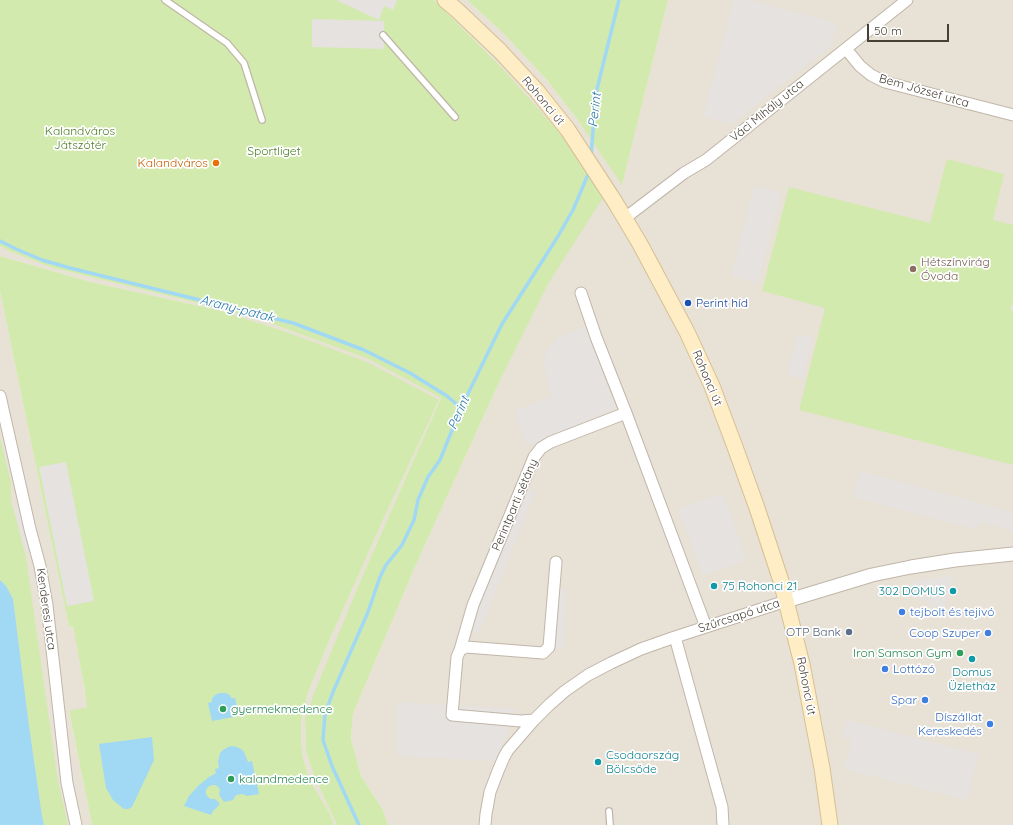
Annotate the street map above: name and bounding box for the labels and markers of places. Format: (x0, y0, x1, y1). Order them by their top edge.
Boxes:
place label: Kalandváros (138, 156, 208, 170)
marker: Kalandváros (211, 158, 221, 168)
place label: Hétszínvirág Óvoda (921, 255, 990, 283)
marker: Hétszínvirág Óvoda (908, 264, 918, 274)
place label: Perint híd (696, 296, 748, 310)
marker: Perint híd (683, 298, 693, 308)
place label: 75 Rohonci 21 (722, 579, 797, 593)
marker: 75 Rohonci 21 (709, 581, 719, 591)
place label: 302 DOMUS (879, 584, 945, 598)
marker: 302 DOMUS (948, 586, 958, 596)
place label: tejbolt és tejivó (910, 605, 994, 619)
marker: tejbolt és tejivó (897, 607, 907, 617)
place label: OTP Bank (786, 625, 841, 639)
place label: Coop Szuper (909, 626, 980, 640)
marker: OTP Bank (844, 627, 854, 637)
marker: Coop Szuper (983, 628, 993, 638)
place label: Iron Samson Gym (853, 646, 952, 660)
marker: Iron Samson Gym (955, 648, 965, 658)
marker: Domus Üzletház (967, 654, 977, 664)
place label: Lottózó (893, 662, 935, 676)
marker: Lottózó (880, 664, 890, 674)
place label: Domus Üzletház (948, 665, 996, 693)
place label: Spar (891, 693, 917, 707)
marker: Spar (920, 695, 930, 705)
place label: gyermekmedence (231, 702, 332, 716)
marker: gyermekmedence (218, 704, 228, 714)
place label: Díszállat Kereskedés (918, 710, 982, 738)
marker: Díszállat Kereskedés (985, 719, 995, 729)
place label: Csodaország Bölcsőde (606, 748, 679, 776)
marker: Csodaország Bölcsőde (593, 757, 603, 767)
place label: kalandmedence (239, 772, 329, 786)
marker: kalandmedence (226, 774, 236, 784)

